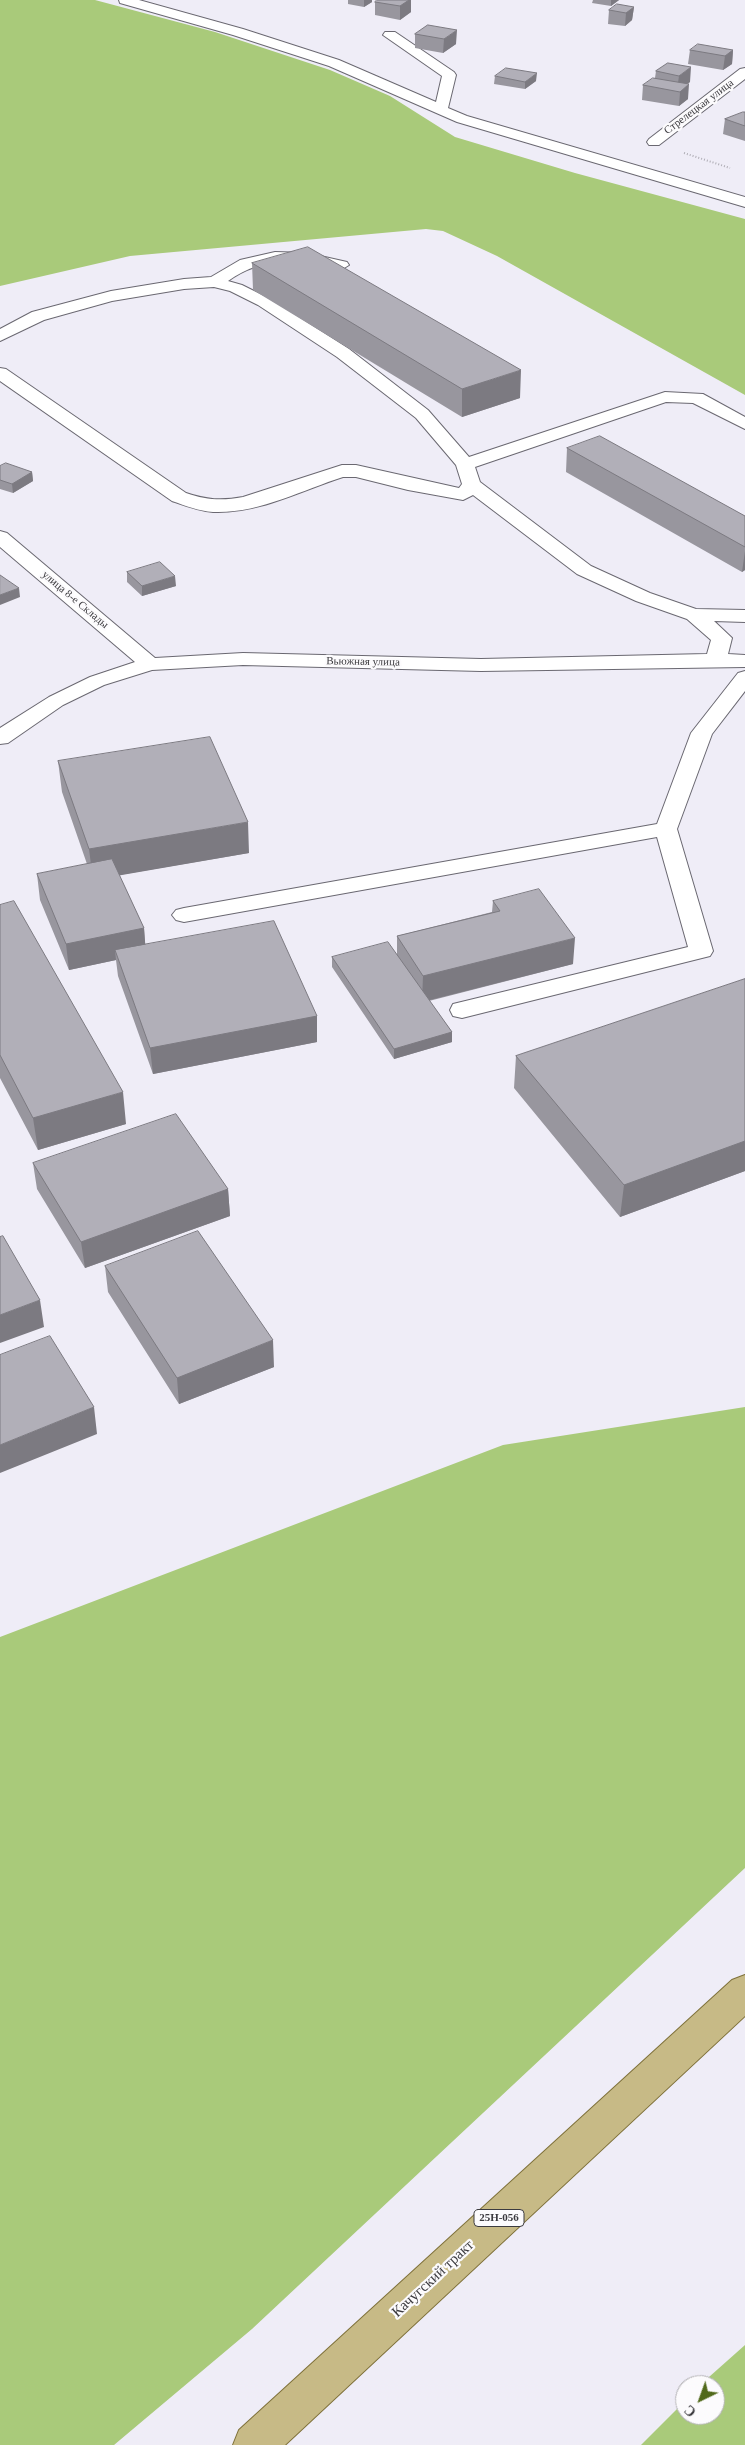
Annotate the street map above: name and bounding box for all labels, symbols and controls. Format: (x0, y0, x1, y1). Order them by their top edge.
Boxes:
street label: Стрелецкая улица (662, 77, 736, 137)
street label: улица 8-е Склады (39, 568, 111, 632)
street label: Вьюжная улица (326, 655, 400, 669)
road number: 25Н-056 (474, 2210, 524, 2226)
street label: Качугский тракт (388, 2236, 478, 2322)
north arrow (675, 2375, 725, 2425)
text: С (682, 2402, 699, 2420)

